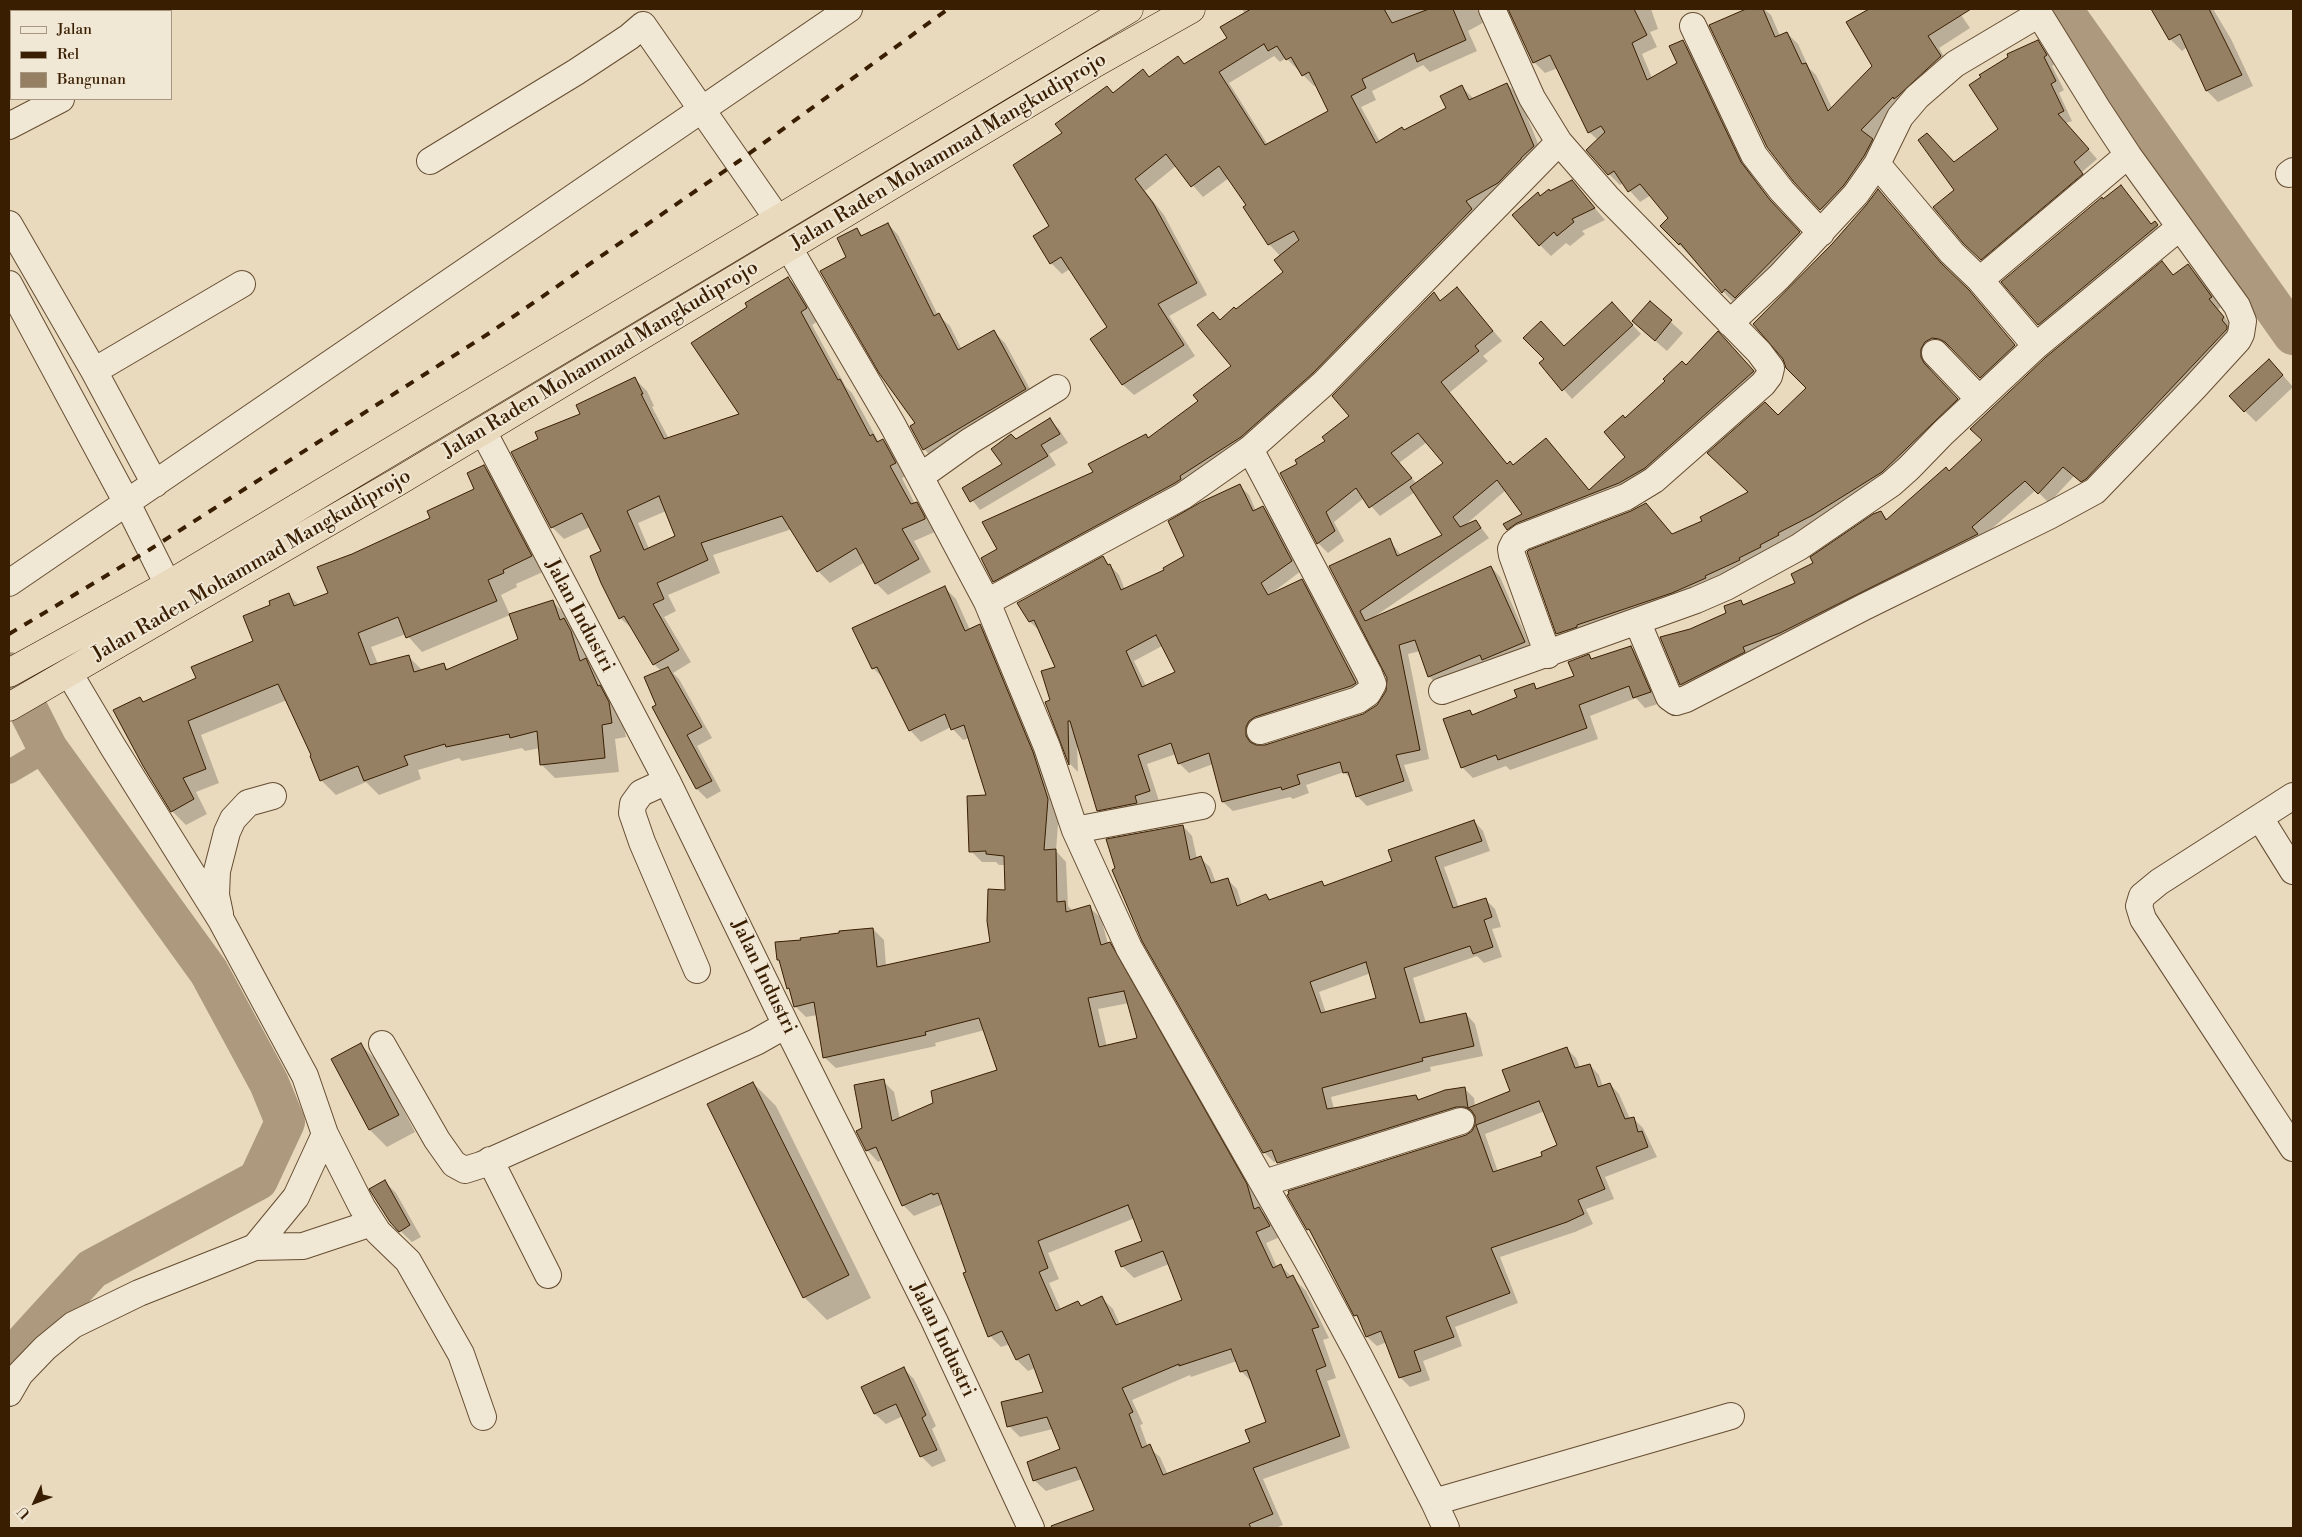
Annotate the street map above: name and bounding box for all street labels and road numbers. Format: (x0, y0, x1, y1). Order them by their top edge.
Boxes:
street label: Jalan Raden Mohammad Mangkudiprojo (787, 48, 1111, 256)
street label: Jalan Raden Mohammad Mangkudiprojo (439, 256, 763, 464)
street label: Jalan Raden Mohammad Mangkudiprojo (89, 465, 415, 667)
street label: Jalan Industri (539, 555, 619, 677)
street label: Jalan Industri (725, 916, 801, 1038)
street label: Jalan Industri (904, 1279, 980, 1401)

